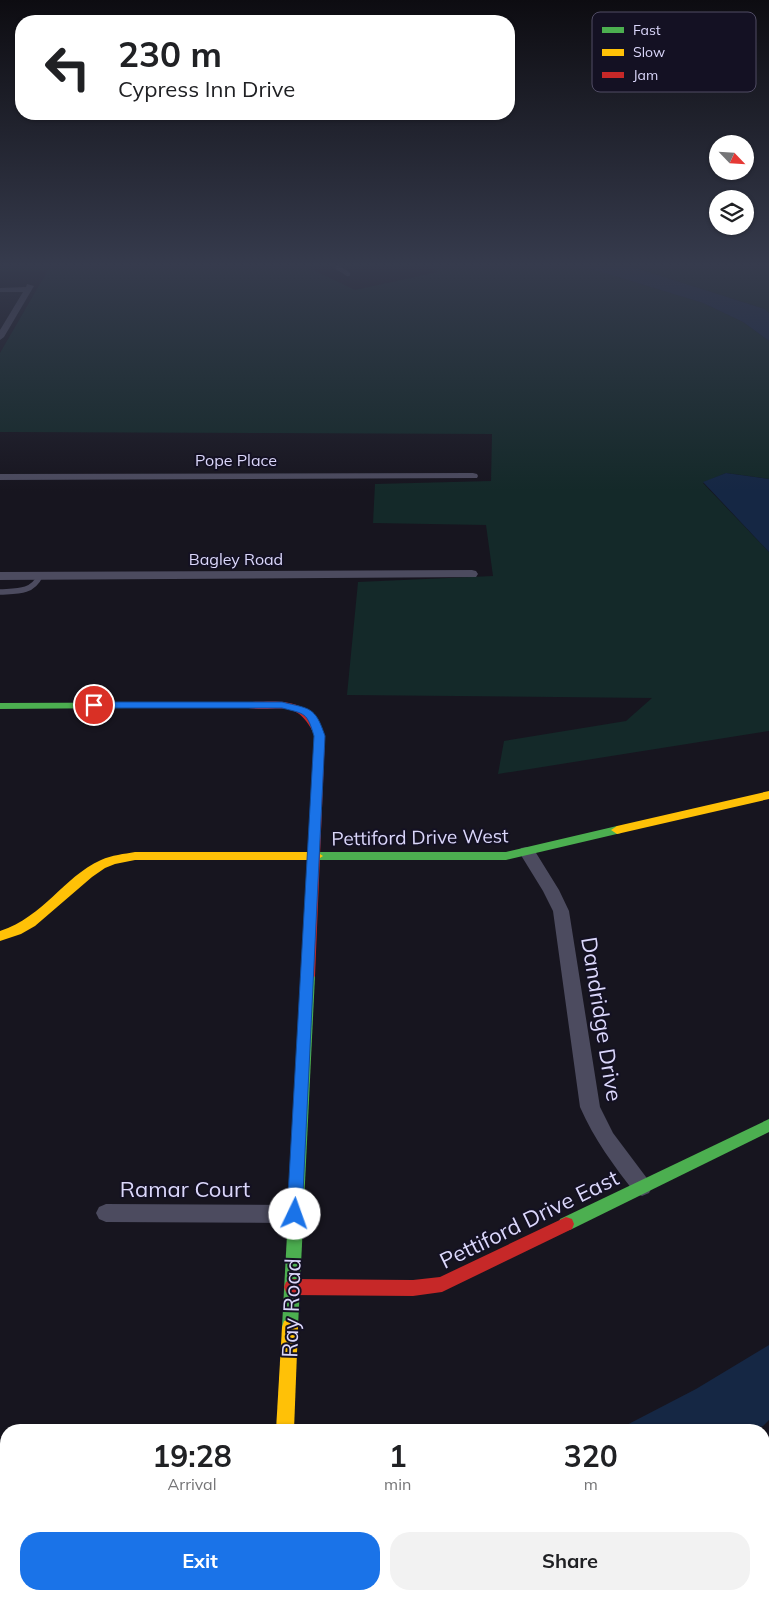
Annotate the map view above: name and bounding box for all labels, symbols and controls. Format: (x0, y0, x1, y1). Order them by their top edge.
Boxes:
legend (592, 12, 756, 92)
text: Fast (633, 21, 661, 39)
text: 230 m (118, 32, 222, 76)
icon: left (35, 35, 100, 100)
text: Slow (633, 43, 665, 61)
text: Jam (633, 66, 658, 84)
text: Cypress Inn Drive (118, 75, 295, 103)
north arrow (709, 135, 754, 180)
map controls (709, 135, 754, 235)
button: layers (709, 190, 754, 235)
street label: Pope Place (195, 450, 277, 470)
street label: Bagley Road (189, 549, 283, 569)
pin (73, 684, 115, 726)
icon: arrive (80, 691, 108, 719)
street label: Pettiford Drive West (331, 823, 509, 851)
street label: Dandridge Drive (575, 935, 629, 1103)
street label: Pettiford Drive East (435, 1163, 623, 1275)
street label: Ramar Court (120, 1175, 251, 1203)
position arrow (268, 1187, 320, 1239)
street label: Ray Road (275, 1258, 307, 1358)
text: 19:28 (152, 1437, 232, 1475)
text: 1 (389, 1437, 407, 1475)
text: 320 (564, 1437, 618, 1475)
text: Arrival (168, 1474, 217, 1494)
text: min (384, 1474, 411, 1494)
text: m (584, 1474, 598, 1494)
button: Exit (20, 1532, 380, 1590)
button: Share (390, 1532, 750, 1590)

